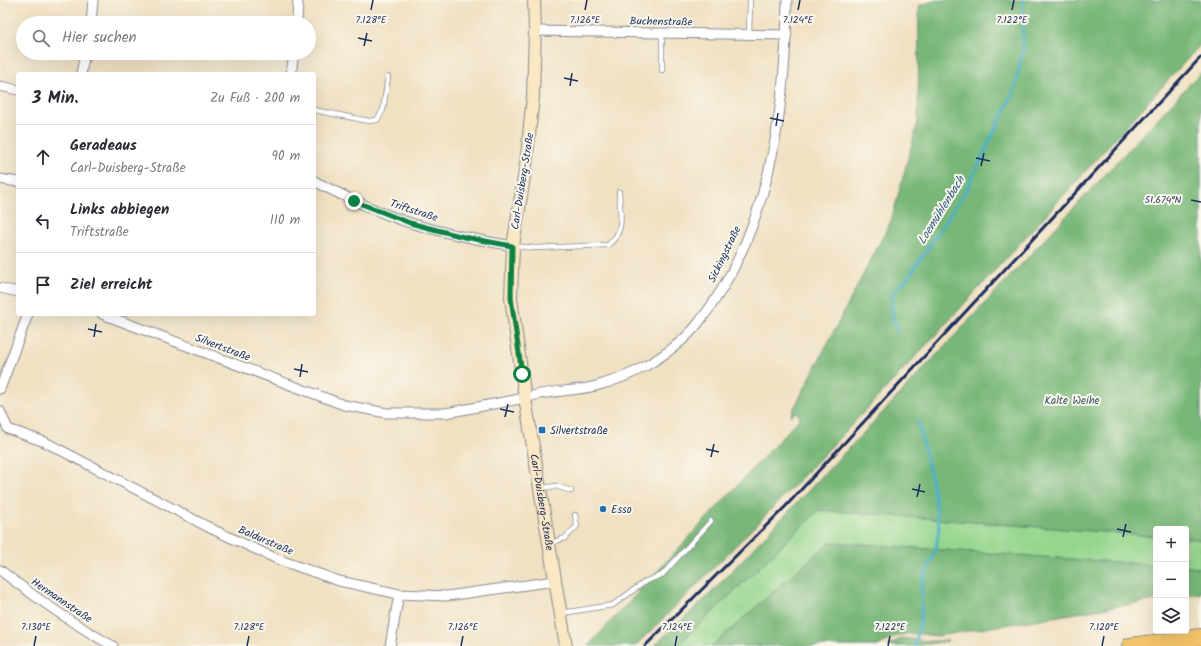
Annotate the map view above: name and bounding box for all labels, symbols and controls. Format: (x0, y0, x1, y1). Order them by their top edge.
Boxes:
text: 7.128°E (355, 12, 388, 28)
text: 7.126°E (570, 12, 602, 28)
street label: Buchenstraße (629, 12, 693, 32)
text: 7.124°E (783, 12, 814, 28)
text: 7.122°E (997, 12, 1029, 28)
search box (16, 16, 316, 60)
text: Hier suchen (62, 26, 136, 50)
icon: search (30, 27, 52, 49)
text: 3 Min. (32, 85, 79, 112)
text: Zu Fuß · 200 m (210, 88, 300, 109)
street label: Carl-Duisberg-Straße (506, 131, 540, 231)
text: Geradeaus (70, 134, 137, 158)
icon: ahead (32, 146, 54, 168)
text: 90 m (272, 146, 300, 167)
text: Carl-Duisberg-Straße (70, 158, 186, 179)
water label: Loemühlenbach (913, 171, 971, 248)
route end (345, 192, 363, 210)
text: 51.674°N (1145, 192, 1182, 208)
street label: Triftstraße (387, 195, 440, 227)
text: Links abbiegen (70, 198, 169, 222)
icon: left (32, 210, 54, 232)
text: 110 m (270, 210, 300, 231)
text: Triftstraße (70, 222, 129, 243)
street label: Sickingstraße (703, 223, 746, 286)
text: Ziel erreicht (70, 273, 153, 297)
icon: arrive (32, 274, 54, 296)
street label: Silvertstraße (192, 329, 253, 367)
route start (513, 365, 531, 383)
park label: Kalte Weihe (1045, 392, 1100, 410)
place label: Silvertstraße (550, 422, 608, 440)
marker: Silvertstraße (537, 425, 547, 435)
street label: Carl-Duisberg-Straße (524, 453, 558, 552)
place label: Esso (611, 501, 632, 519)
marker: Esso (598, 504, 608, 514)
street label: Baldurstraße (235, 521, 296, 561)
map controls (1153, 526, 1189, 634)
button: + (1153, 526, 1189, 562)
button: − (1153, 562, 1189, 598)
street label: Hermannstraße (27, 574, 96, 628)
button: layers (1153, 598, 1189, 634)
text: 7.130°E (21, 619, 52, 635)
text: 7.128°E (233, 619, 266, 635)
text: 7.126°E (448, 619, 480, 635)
text: 7.124°E (662, 619, 693, 635)
text: 7.122°E (875, 619, 907, 635)
text: 7.120°E (1089, 619, 1120, 635)

